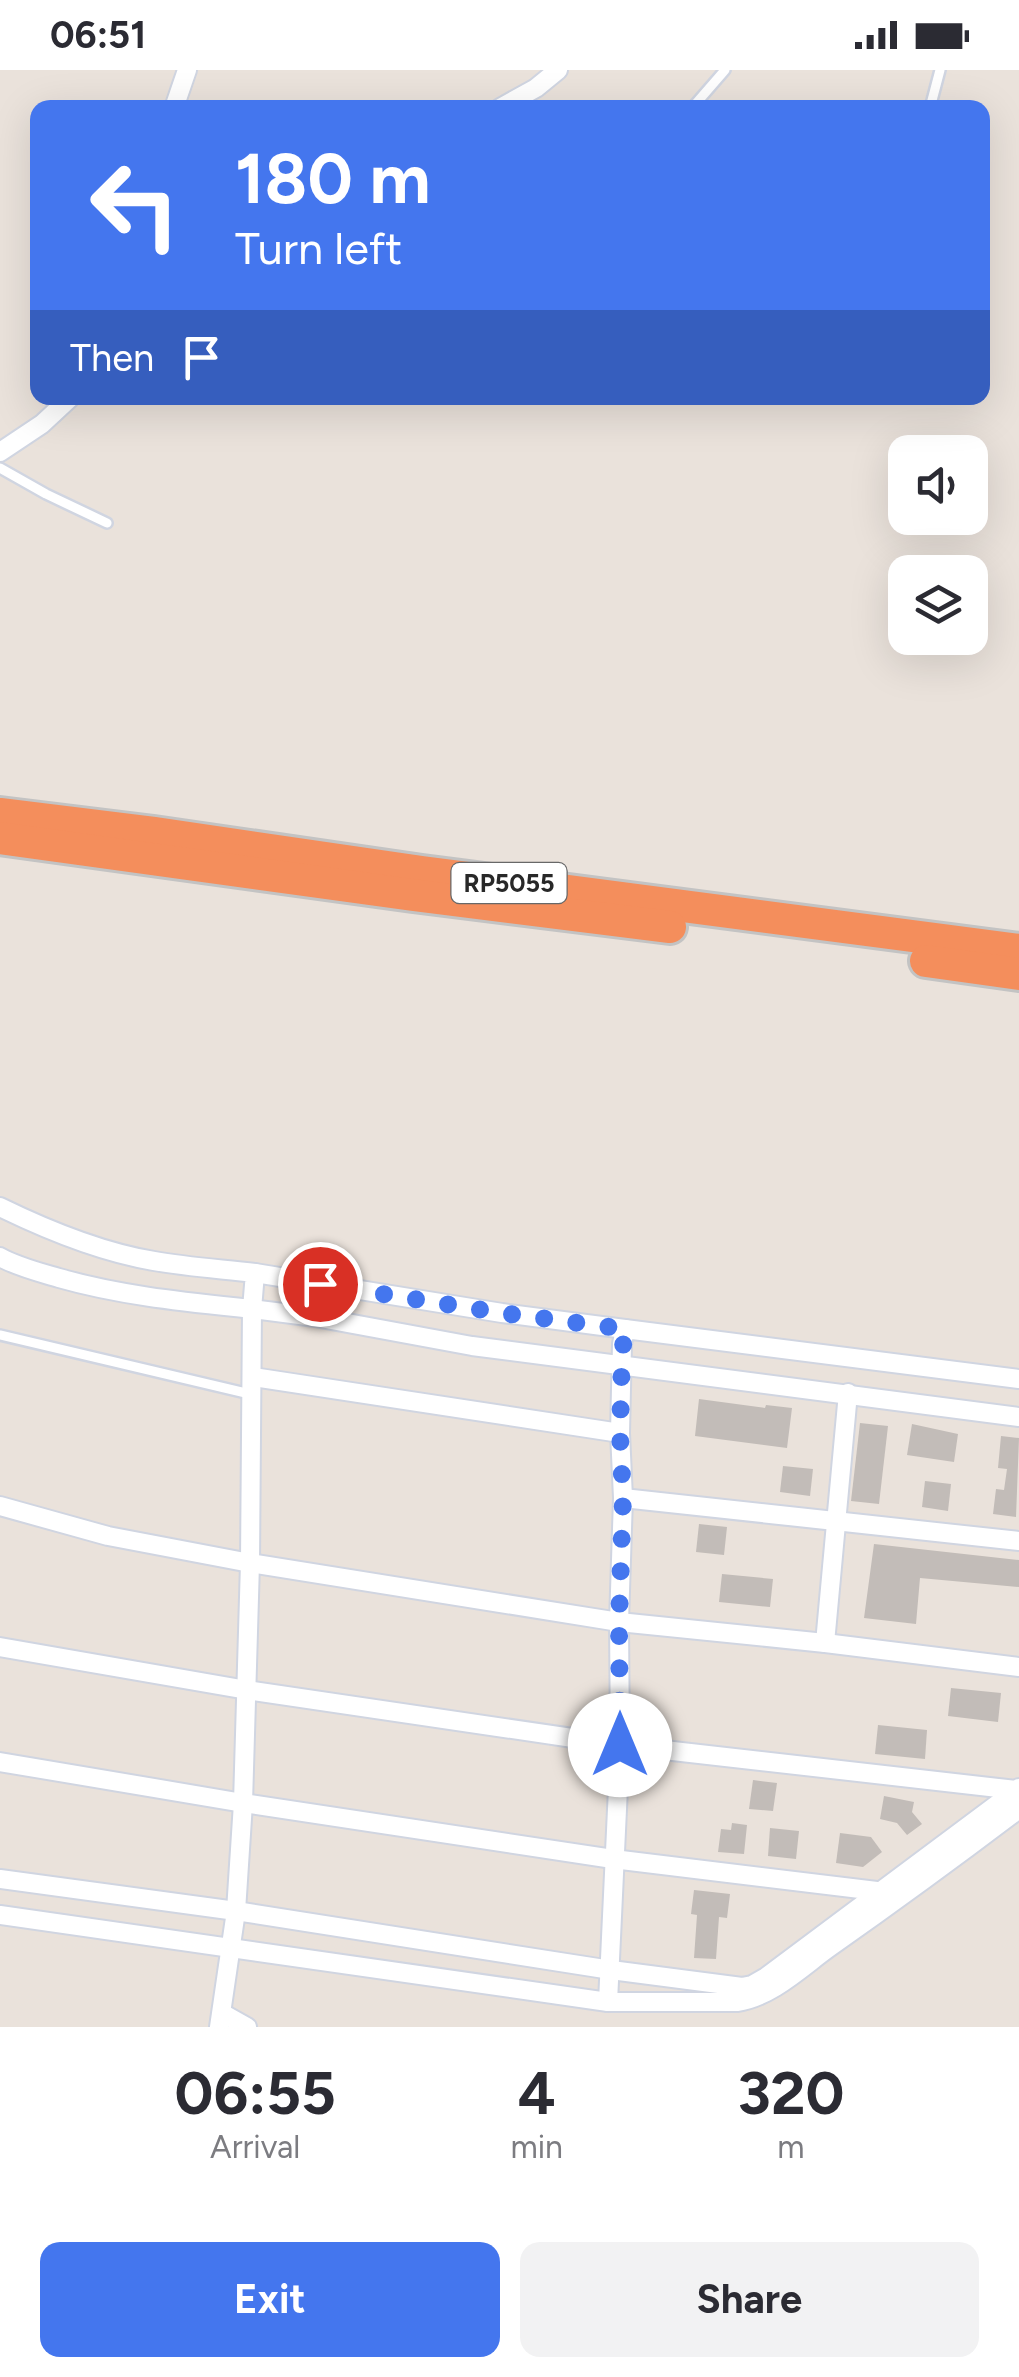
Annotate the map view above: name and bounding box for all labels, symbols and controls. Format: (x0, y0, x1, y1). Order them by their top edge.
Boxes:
text: 06:51 (50, 12, 146, 58)
text: 180 m (235, 136, 430, 221)
icon: left (70, 140, 200, 270)
text: Turn left (235, 221, 402, 275)
icon: arrive (174, 330, 229, 385)
text: Then (70, 335, 154, 381)
map controls (888, 435, 988, 655)
button: sound (888, 435, 988, 535)
button: layers (888, 555, 988, 655)
road number: RP5055 (452, 863, 566, 903)
pin (278, 1242, 363, 1327)
icon: arrive (293, 1257, 348, 1312)
position arrow (568, 1693, 672, 1797)
text: 06:55 (175, 2057, 336, 2129)
text: 4 (518, 2057, 556, 2129)
text: 320 (737, 2057, 844, 2129)
text: Arrival (210, 2128, 300, 2166)
text: min (510, 2128, 563, 2166)
text: m (777, 2128, 805, 2166)
button: Exit (40, 2242, 500, 2357)
button: Share (520, 2242, 979, 2357)

